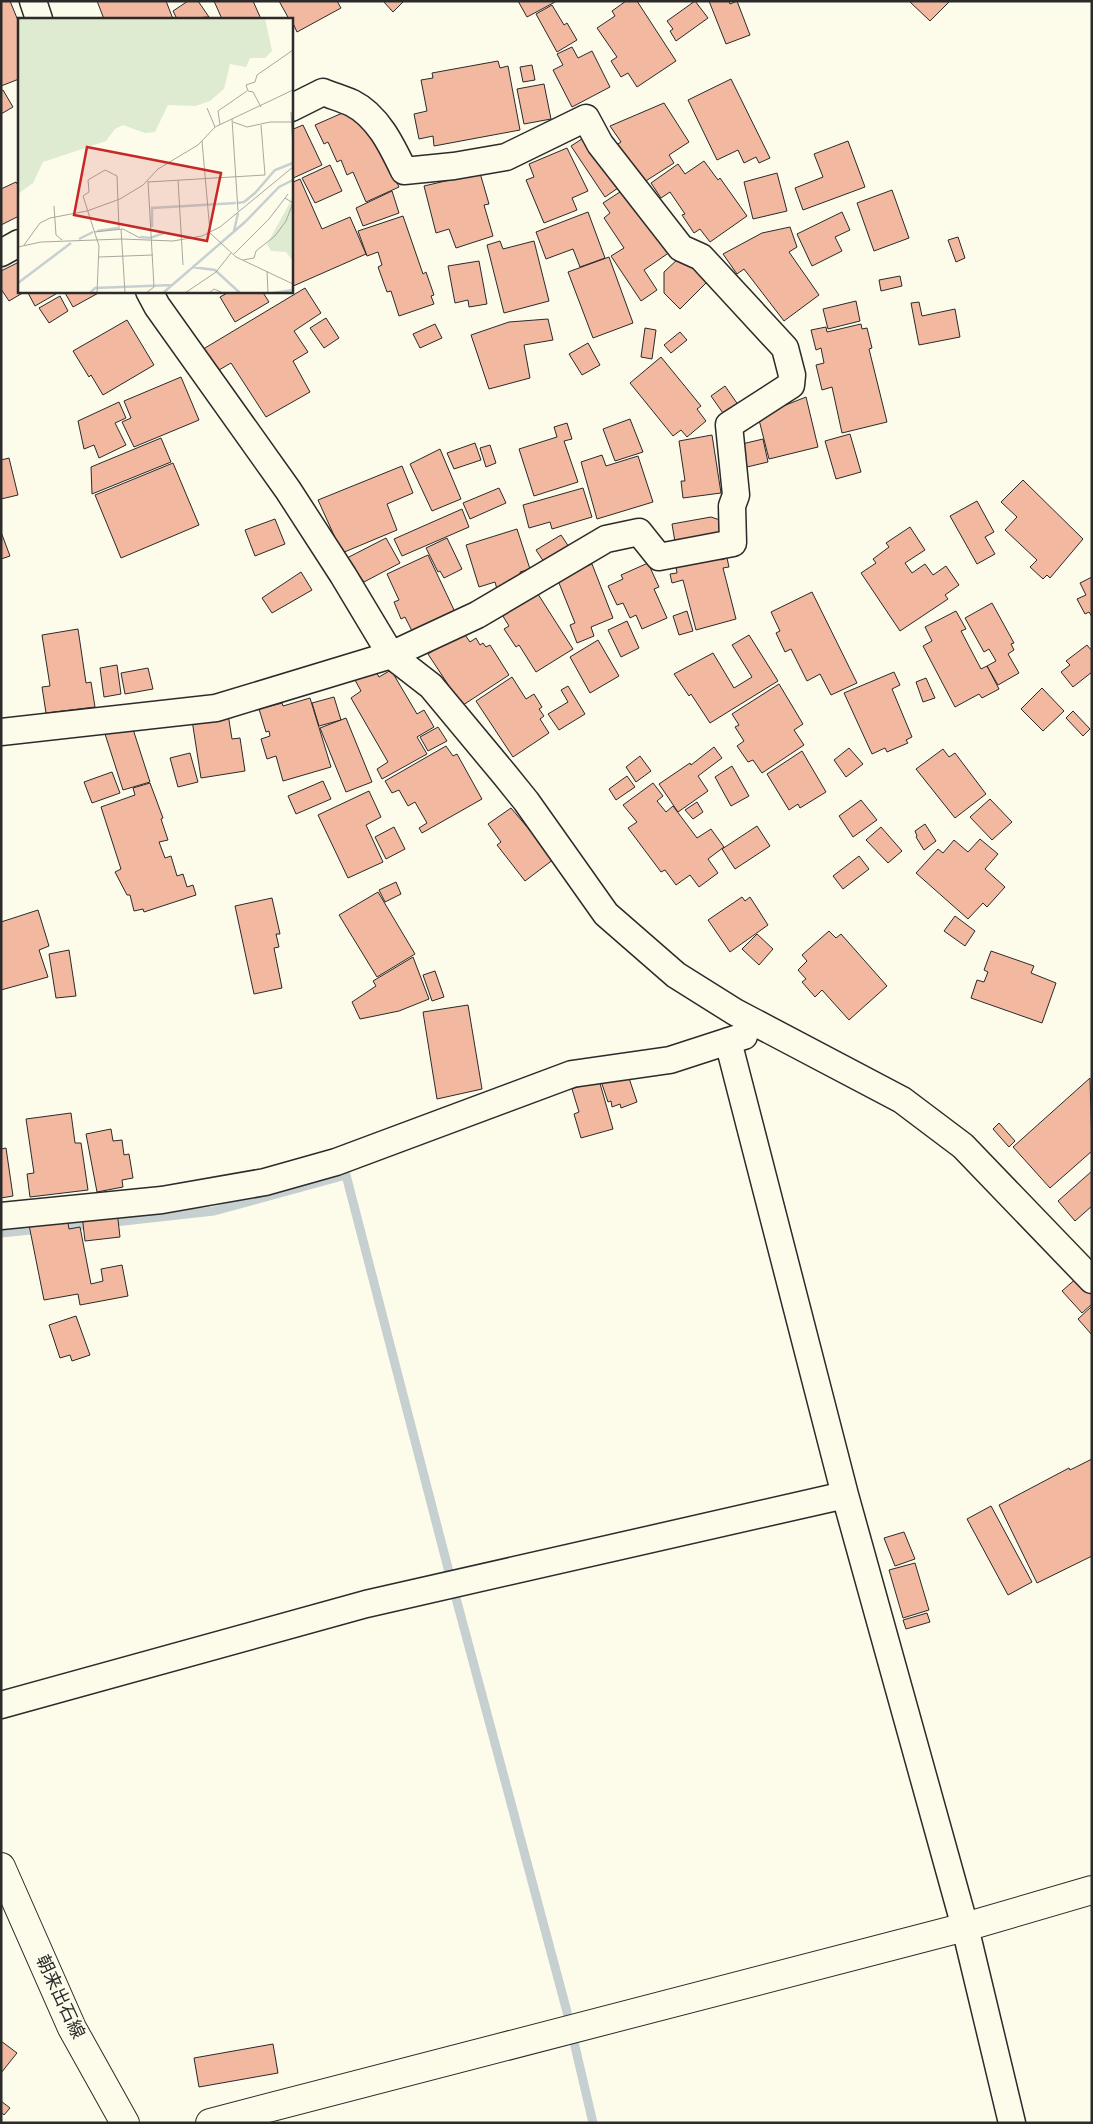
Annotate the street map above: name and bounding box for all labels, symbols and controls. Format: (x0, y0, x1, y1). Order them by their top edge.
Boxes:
inset map (18, 18, 292, 292)
street label: 朝来出石線 (29, 1951, 91, 2043)

